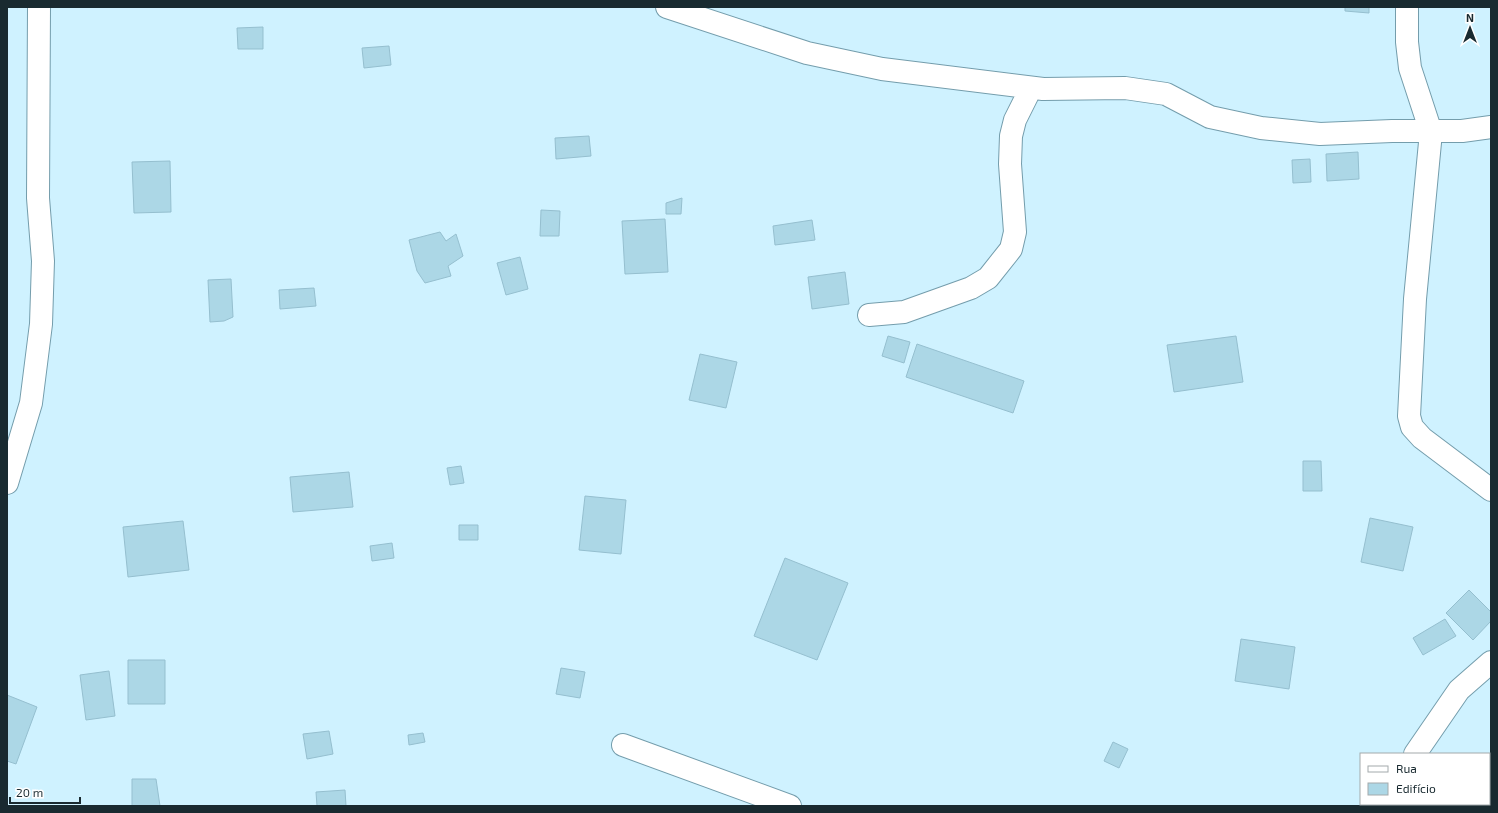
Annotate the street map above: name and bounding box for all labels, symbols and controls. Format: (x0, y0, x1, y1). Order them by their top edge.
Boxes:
north arrow (1450, 8, 1490, 48)
text: N (1466, 11, 1474, 24)
legend (1360, 753, 1490, 805)
text: Rua (1396, 761, 1417, 775)
scale bar (10, 779, 80, 805)
text: Edifício (1396, 781, 1436, 795)
text: 20 m (16, 785, 43, 799)

